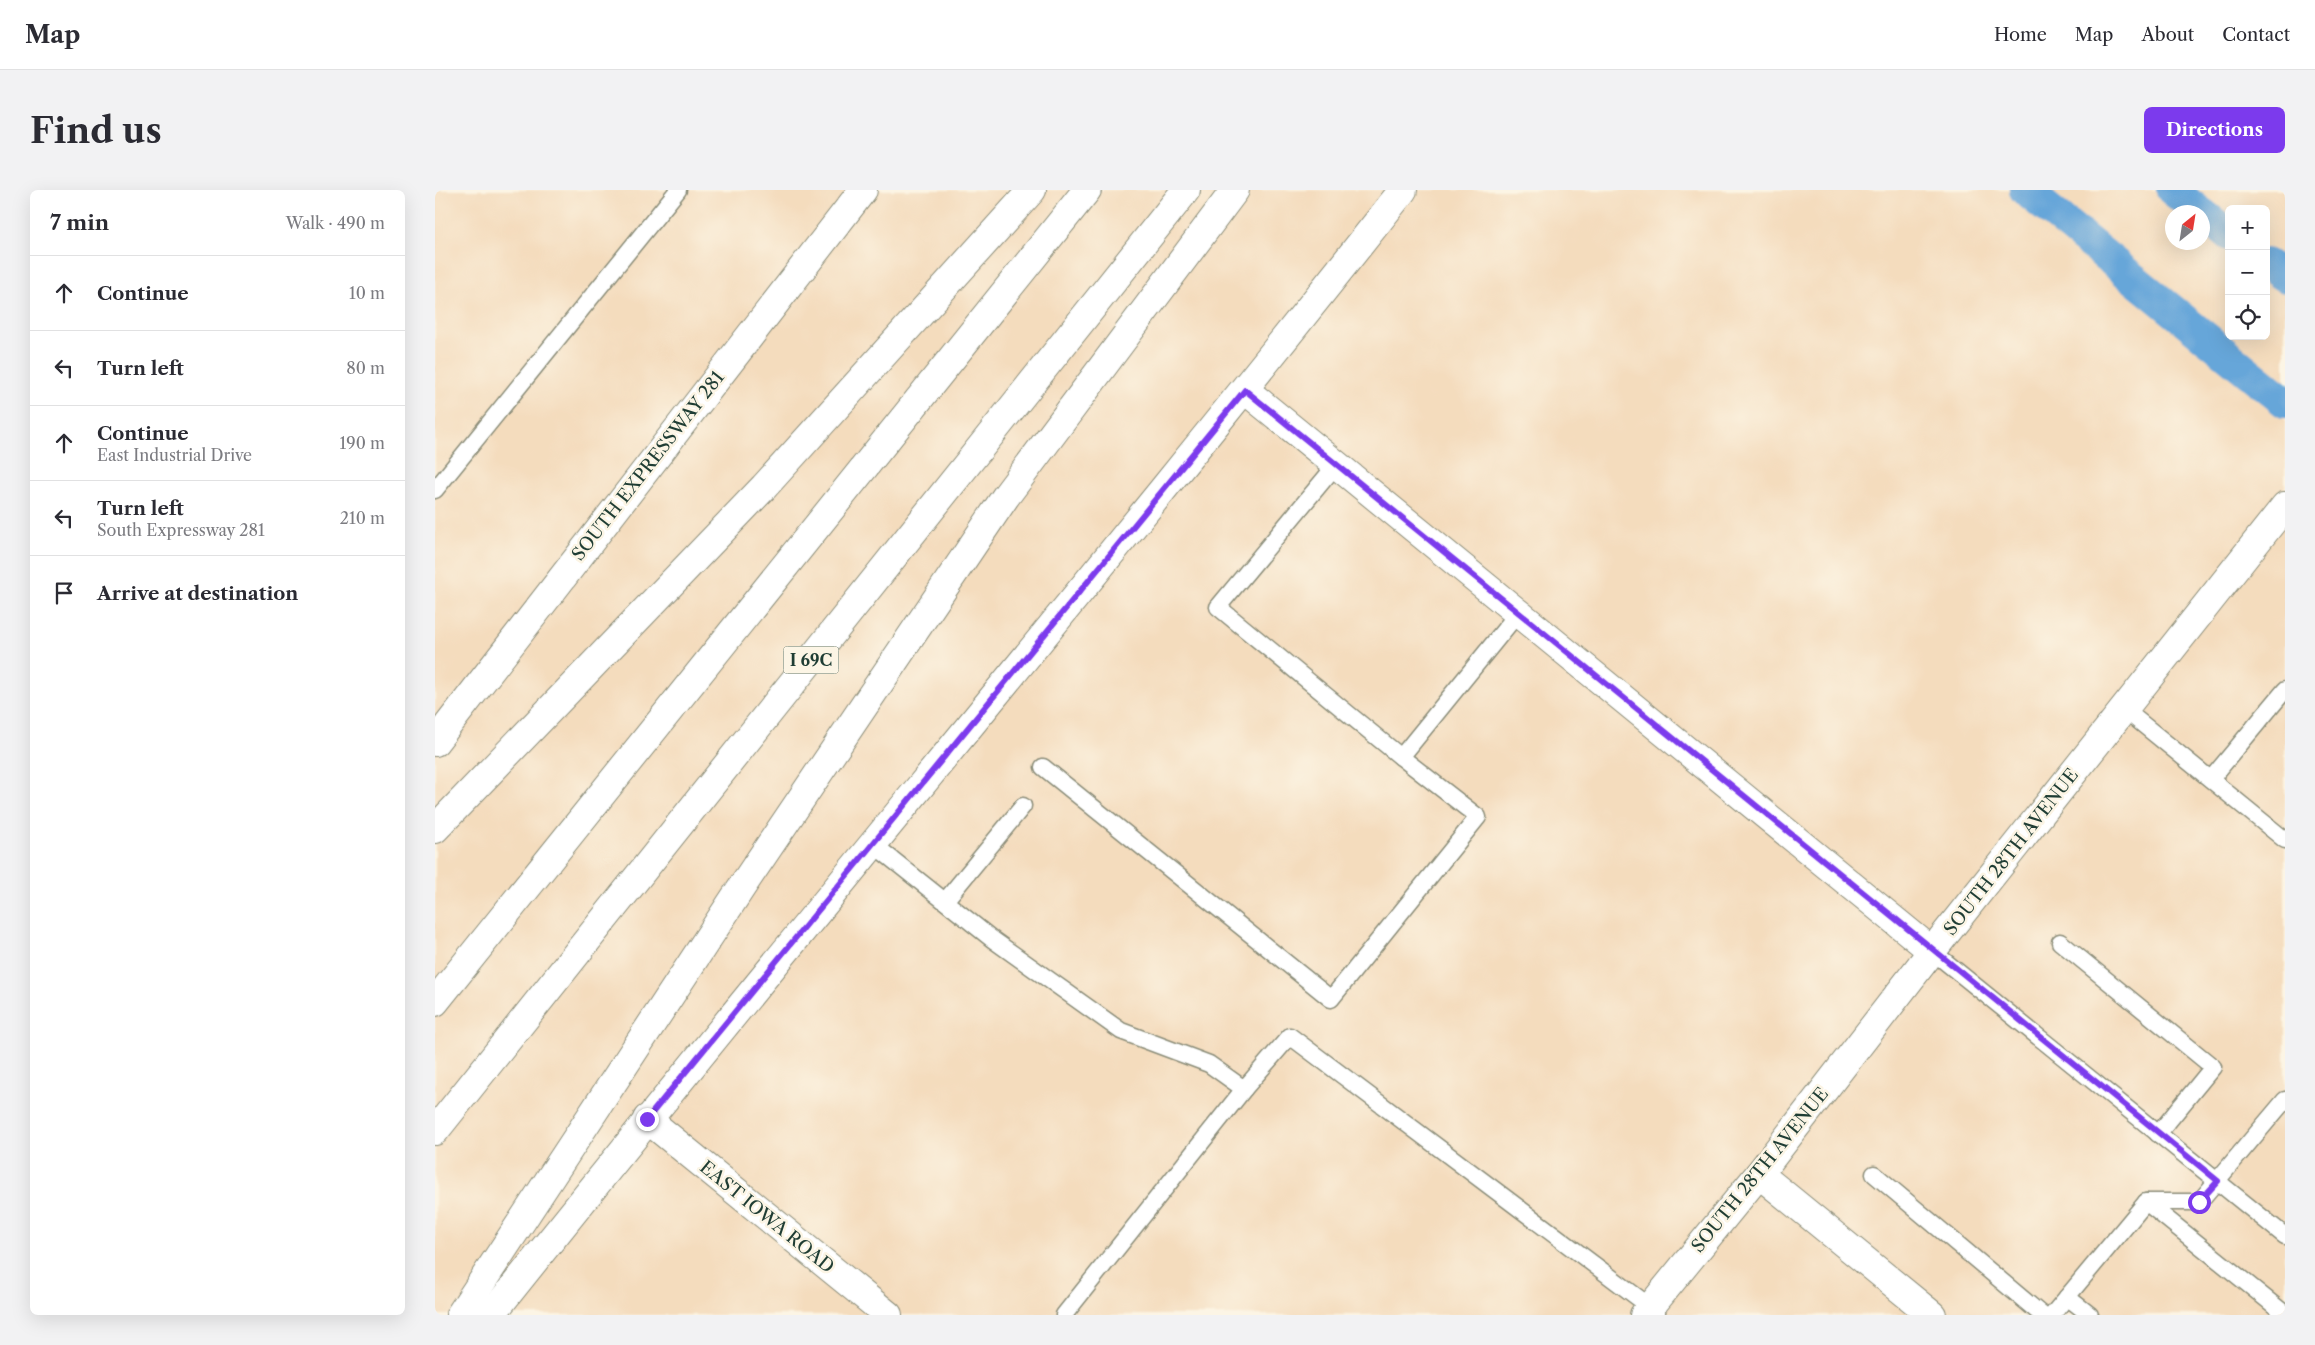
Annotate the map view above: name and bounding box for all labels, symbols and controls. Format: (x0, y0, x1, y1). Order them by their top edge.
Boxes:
text: Map (25, 20, 80, 49)
text: Home (1994, 24, 2047, 46)
text: Map (2075, 24, 2113, 46)
text: About (2141, 24, 2194, 46)
text: Contact (2222, 24, 2290, 46)
button: Directions (2144, 107, 2285, 153)
text: Find us (30, 109, 162, 152)
north arrow (2165, 205, 2210, 250)
map controls (2225, 205, 2270, 340)
button: + (2225, 205, 2270, 250)
text: 7 min (50, 210, 109, 235)
text: Walk · 490 m (286, 213, 385, 233)
button: − (2225, 250, 2270, 295)
icon: ahead (50, 279, 78, 307)
text: Continue (97, 282, 189, 305)
text: 10 m (349, 283, 385, 303)
button: locate (2225, 295, 2270, 340)
icon: left (50, 354, 78, 382)
text: Turn left (97, 357, 184, 380)
text: 80 m (346, 358, 385, 378)
street label: SOUTH EXPRESSWAY 281 (567, 367, 729, 565)
text: Continue (97, 422, 189, 445)
icon: ahead (50, 429, 78, 457)
text: 190 m (340, 433, 385, 453)
text: East Industrial Drive (97, 445, 252, 465)
text: Turn left (97, 497, 184, 520)
icon: left (50, 504, 78, 532)
text: 210 m (340, 508, 385, 528)
text: South Expressway 281 (97, 520, 265, 540)
icon: arrive (50, 579, 78, 607)
text: Arrive at destination (97, 582, 298, 605)
road number: I 69C (783, 646, 839, 674)
street label: SOUTH 28TH AVENUE (1939, 764, 2083, 940)
street label: SOUTH 28TH AVENUE (1687, 1083, 1833, 1257)
route end (636, 1108, 659, 1131)
street label: EAST IOWA ROAD (695, 1156, 839, 1278)
route start (2188, 1191, 2211, 1214)

